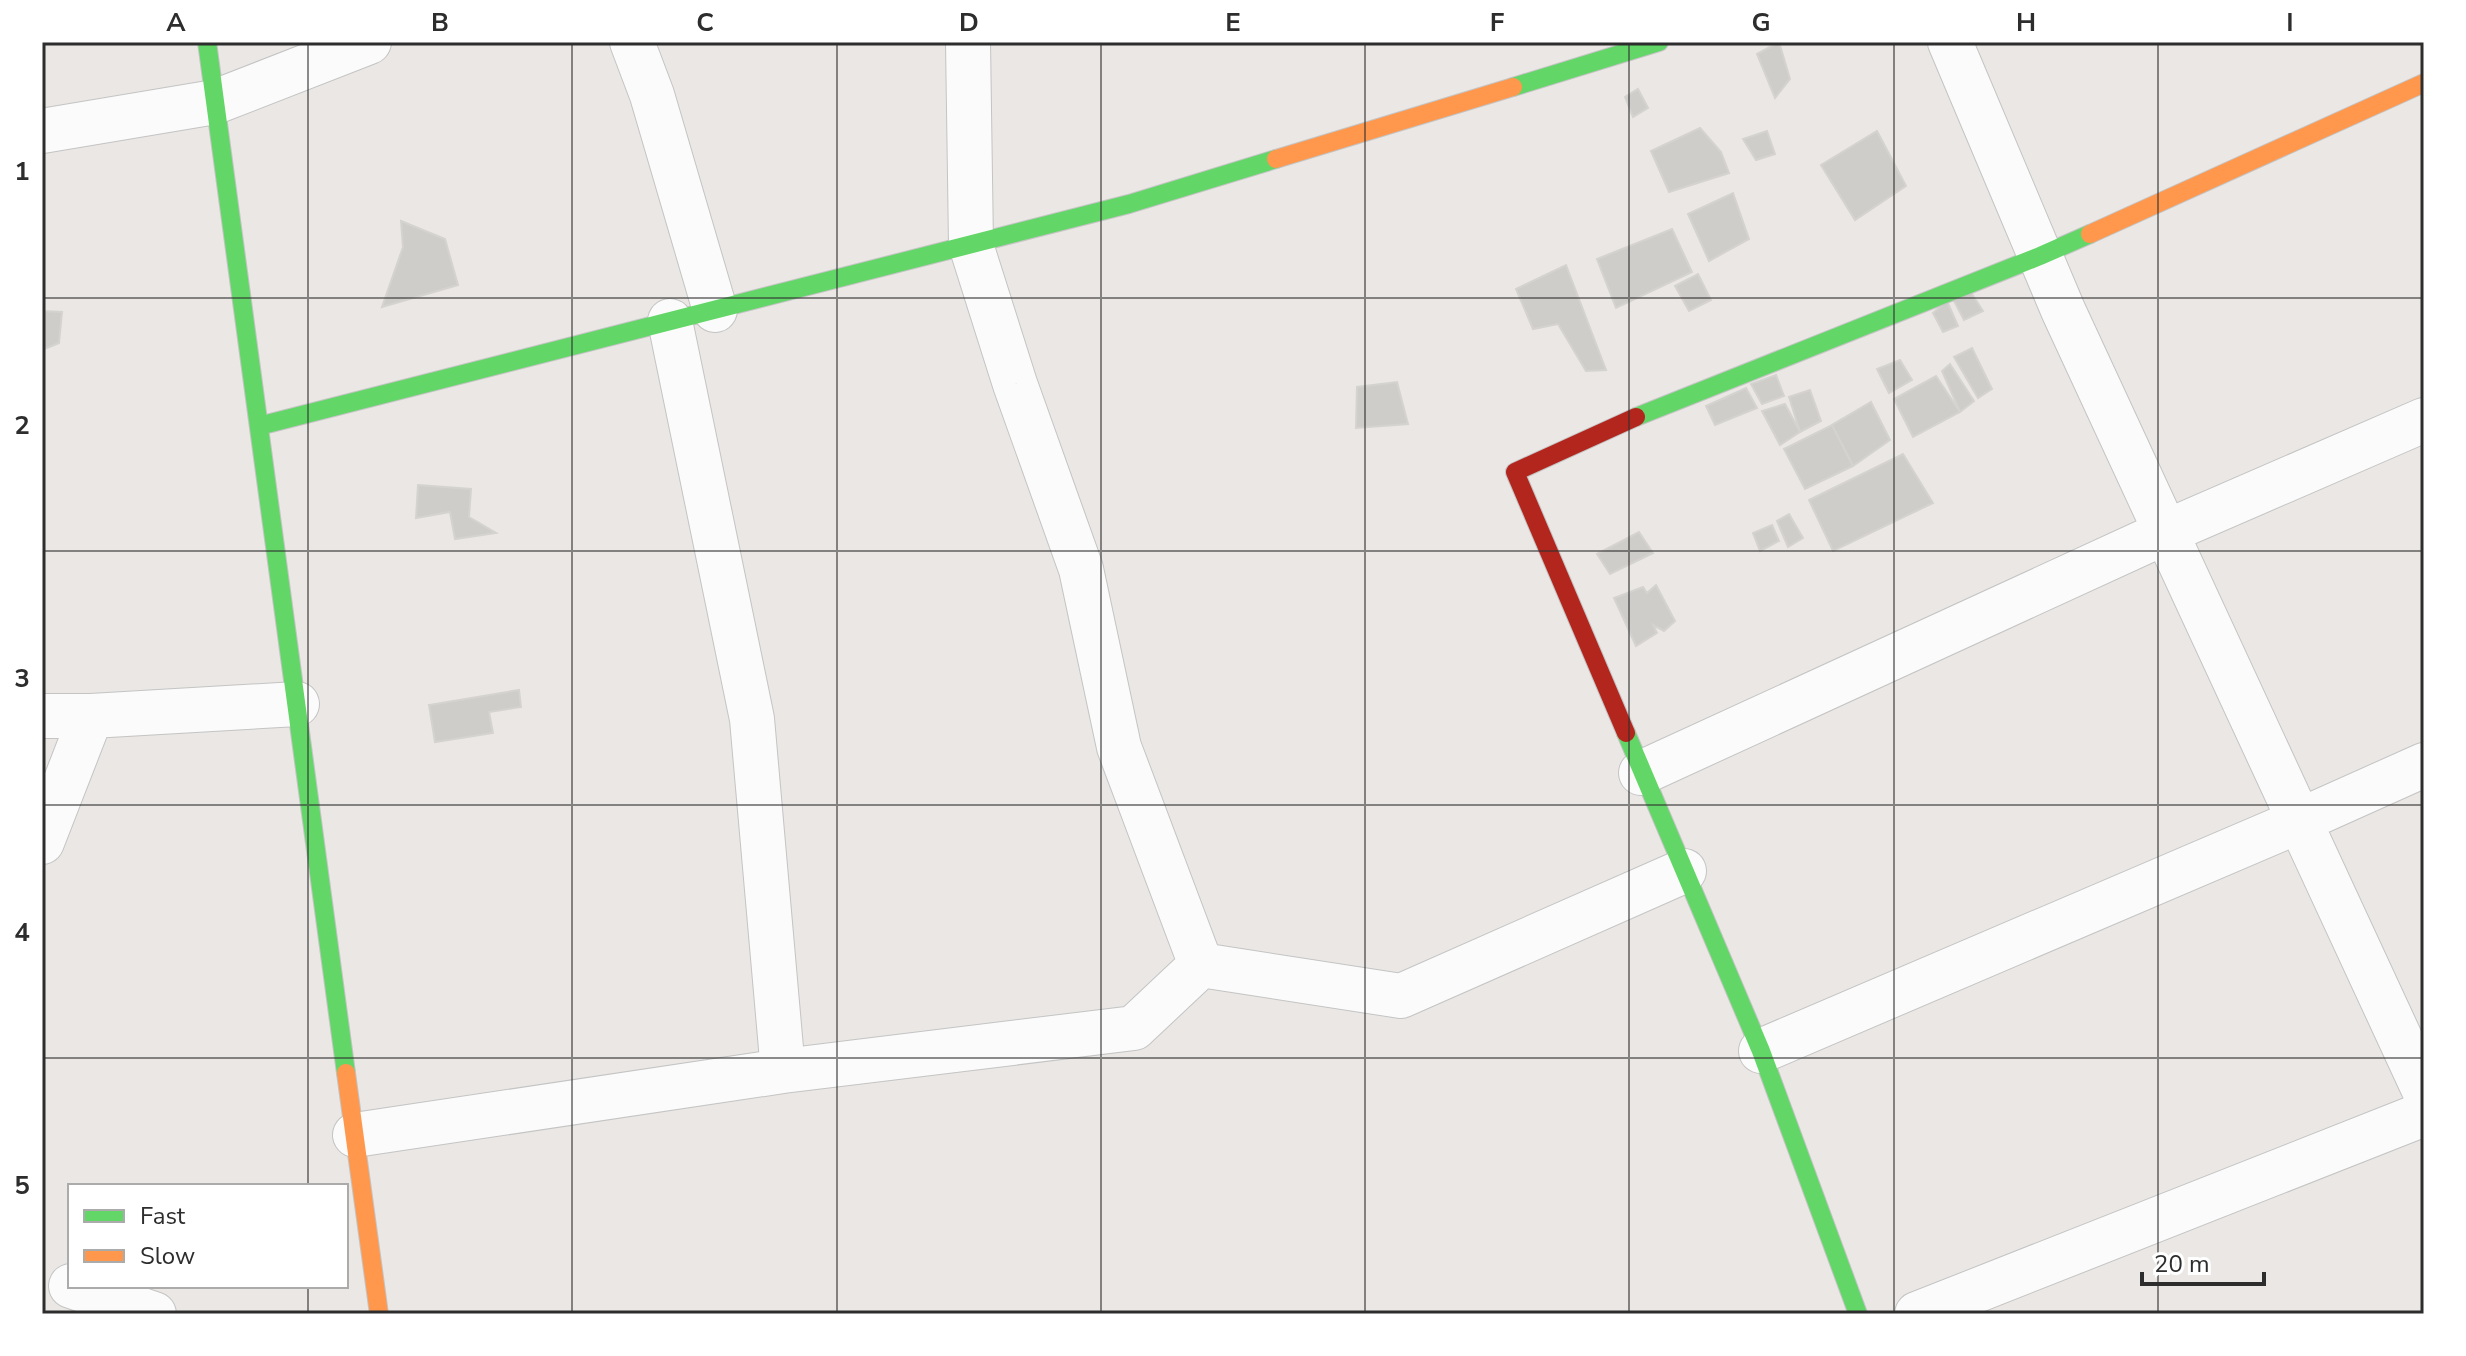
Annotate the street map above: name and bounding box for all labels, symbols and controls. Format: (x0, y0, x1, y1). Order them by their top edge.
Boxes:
text: A (166, 5, 186, 40)
text: B (431, 5, 449, 40)
text: C (696, 5, 714, 40)
text: D (959, 5, 979, 40)
text: E (1225, 5, 1241, 40)
text: F (1490, 5, 1504, 40)
text: G (1751, 5, 1771, 40)
text: H (2016, 5, 2036, 40)
text: I (2286, 5, 2294, 40)
text: 1 (14, 154, 30, 189)
text: 2 (14, 408, 30, 443)
text: 3 (14, 661, 30, 696)
text: 4 (14, 915, 30, 950)
text: 5 (14, 1168, 30, 1203)
legend (68, 1184, 348, 1288)
text: Fast (140, 1200, 186, 1232)
scale bar (2142, 1236, 2264, 1286)
text: Slow (140, 1240, 195, 1272)
text: 20 m (2154, 1248, 2210, 1280)

